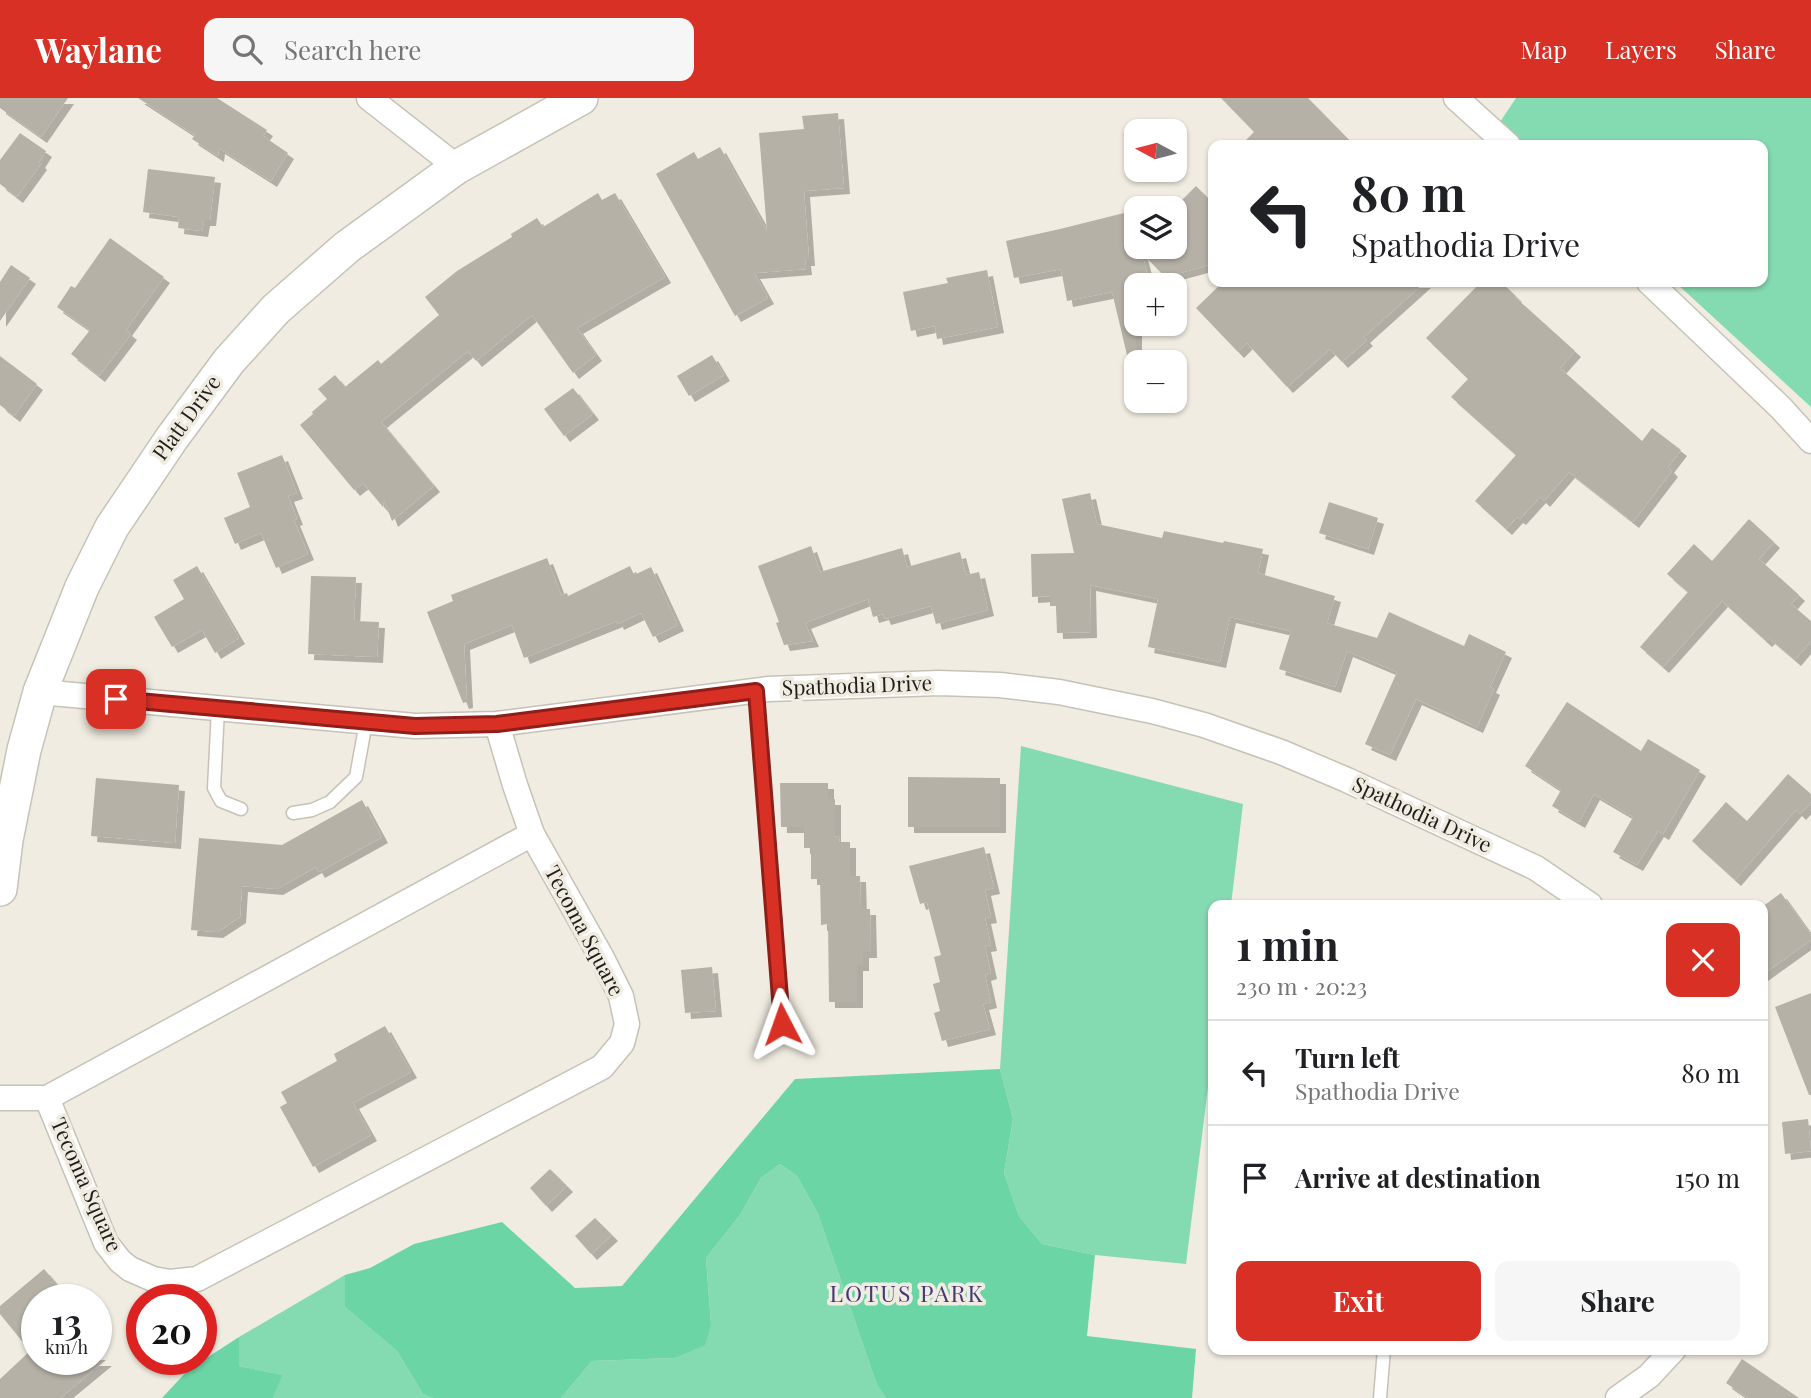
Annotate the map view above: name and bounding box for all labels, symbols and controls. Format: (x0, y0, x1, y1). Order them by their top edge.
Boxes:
search box (204, 18, 694, 81)
text: Waylane (35, 27, 162, 71)
icon: search (228, 30, 266, 68)
text: Search here (284, 32, 421, 67)
text: Map (1521, 33, 1567, 65)
text: Layers (1605, 33, 1677, 65)
text: Share (1715, 33, 1776, 65)
north arrow (1124, 119, 1186, 182)
map controls (1124, 119, 1187, 413)
text: 80 m (1351, 159, 1466, 224)
icon: left (1236, 168, 1327, 259)
button: layers (1124, 196, 1187, 259)
text: Spathodia Drive (1351, 222, 1580, 265)
button: + (1124, 273, 1187, 336)
button: − (1124, 350, 1187, 413)
street label: Platt Drive (145, 369, 226, 465)
street label: Spathodia Drive (781, 667, 933, 701)
pin (86, 669, 146, 729)
icon: arrive (97, 680, 135, 718)
street label: Spathodia Drive (1349, 769, 1497, 858)
street label: Tecoma Square (540, 860, 632, 1000)
text: 1 min (1236, 916, 1339, 972)
button: close (1666, 923, 1740, 997)
text: 230 m · 20:23 (1236, 970, 1367, 1001)
position arrow (745, 987, 819, 1061)
text: Turn left (1295, 1040, 1400, 1075)
icon: left (1236, 1054, 1274, 1092)
text: 80 m (1681, 1055, 1740, 1090)
text: Spathodia Drive (1295, 1075, 1460, 1106)
street label: Tecoma Square (46, 1113, 130, 1256)
icon: arrive (1236, 1159, 1274, 1197)
text: Arrive at destination (1295, 1160, 1541, 1195)
text: 150 m (1675, 1160, 1740, 1195)
button: Exit (1236, 1261, 1481, 1341)
button: Share (1495, 1261, 1740, 1341)
district label: LOTUS PARK (829, 1277, 985, 1308)
speed limit sign: 20 (126, 1284, 217, 1375)
text: 13 (51, 1297, 82, 1344)
text: km/h (45, 1335, 88, 1359)

